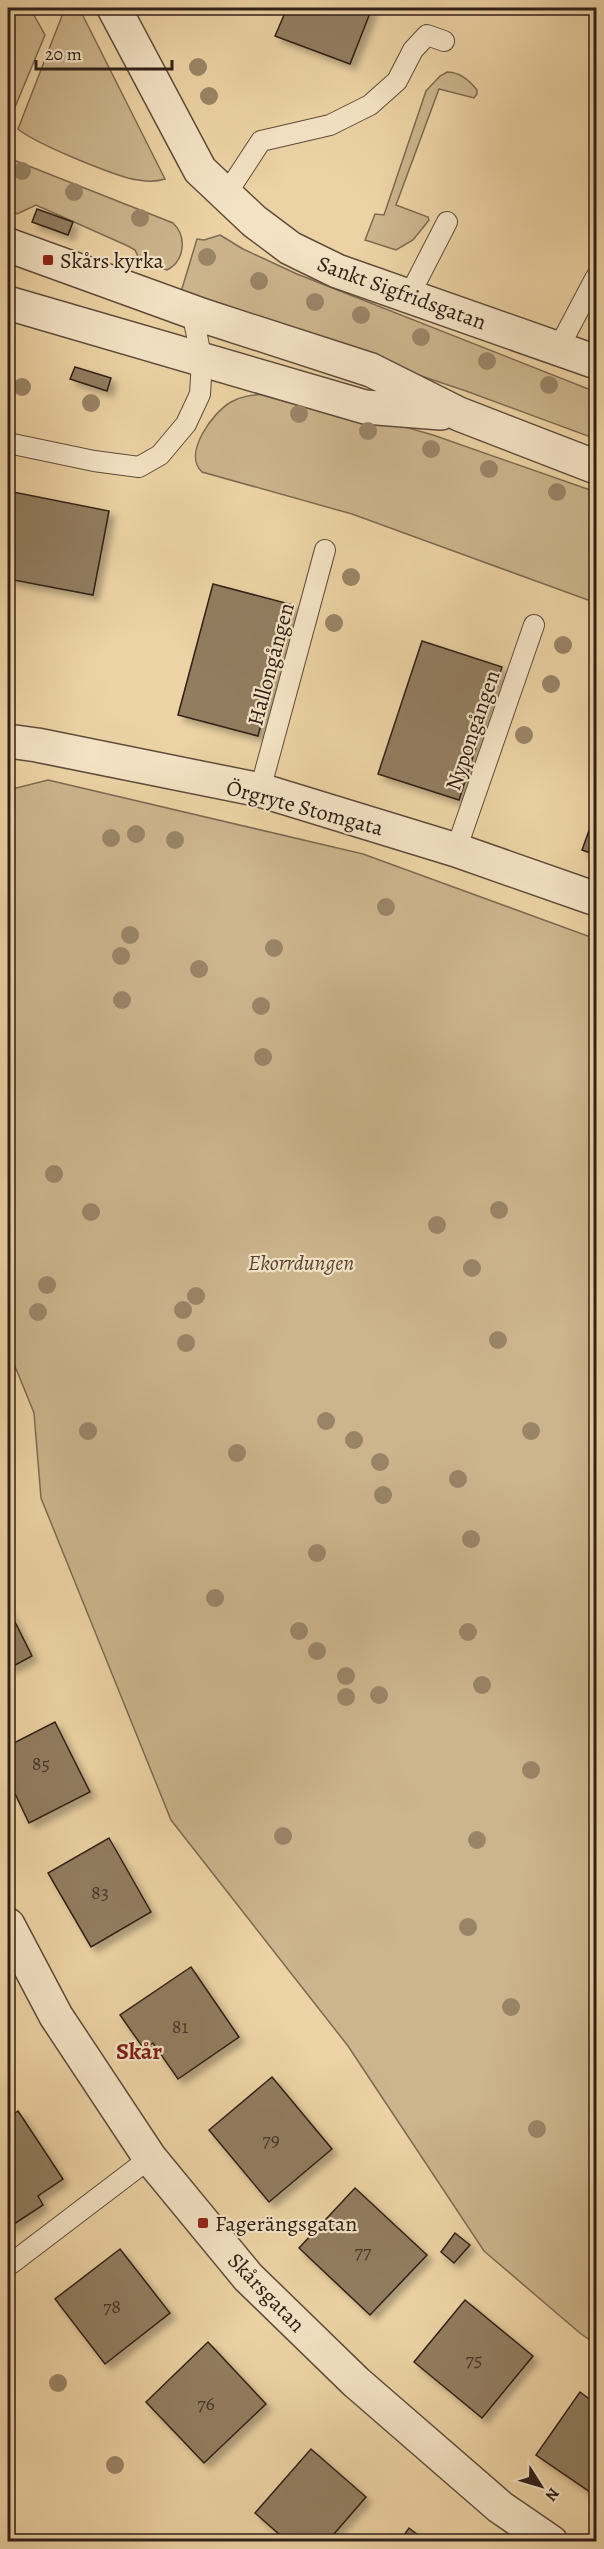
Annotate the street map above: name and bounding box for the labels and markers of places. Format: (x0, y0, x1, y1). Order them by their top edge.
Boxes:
place label: Skårs kyrka (60, 246, 164, 276)
marker: Skårs kyrka (41, 253, 55, 267)
place label: Fagerängsgatan (215, 2209, 357, 2239)
marker: Fagerängsgatan (196, 2216, 210, 2230)

